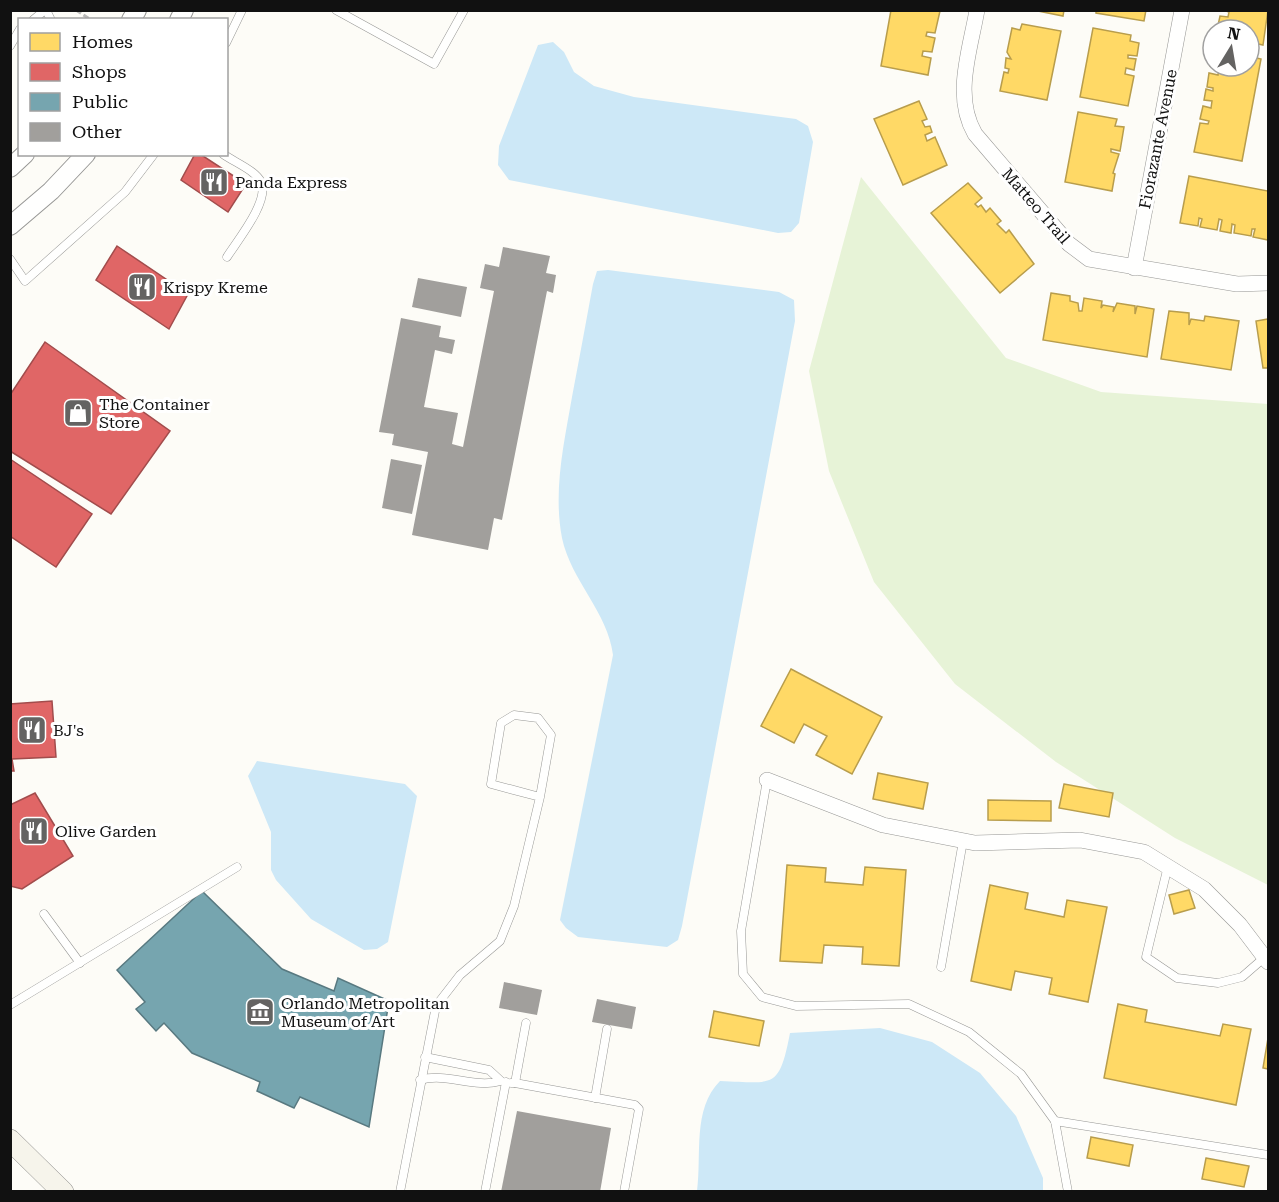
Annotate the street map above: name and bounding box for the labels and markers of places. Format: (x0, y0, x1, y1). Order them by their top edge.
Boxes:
restaurant icon: Panda Express (198, 166, 230, 198)
place label: Panda Express (235, 173, 347, 192)
restaurant icon: Krispy Kreme (126, 271, 158, 303)
place label: Krispy Kreme (163, 278, 268, 297)
place label: The Container Store (99, 395, 210, 432)
shop icon: The Container Store (62, 397, 94, 429)
restaurant icon: BJ's (16, 714, 48, 746)
place label: BJ's (53, 721, 84, 740)
restaurant icon: Olive Garden (18, 815, 50, 847)
place label: Olive Garden (55, 822, 157, 841)
place label: Orlando Metropolitan Museum of Art (281, 994, 450, 1031)
museum icon: Orlando Metropolitan Museum of Art (244, 996, 276, 1028)

